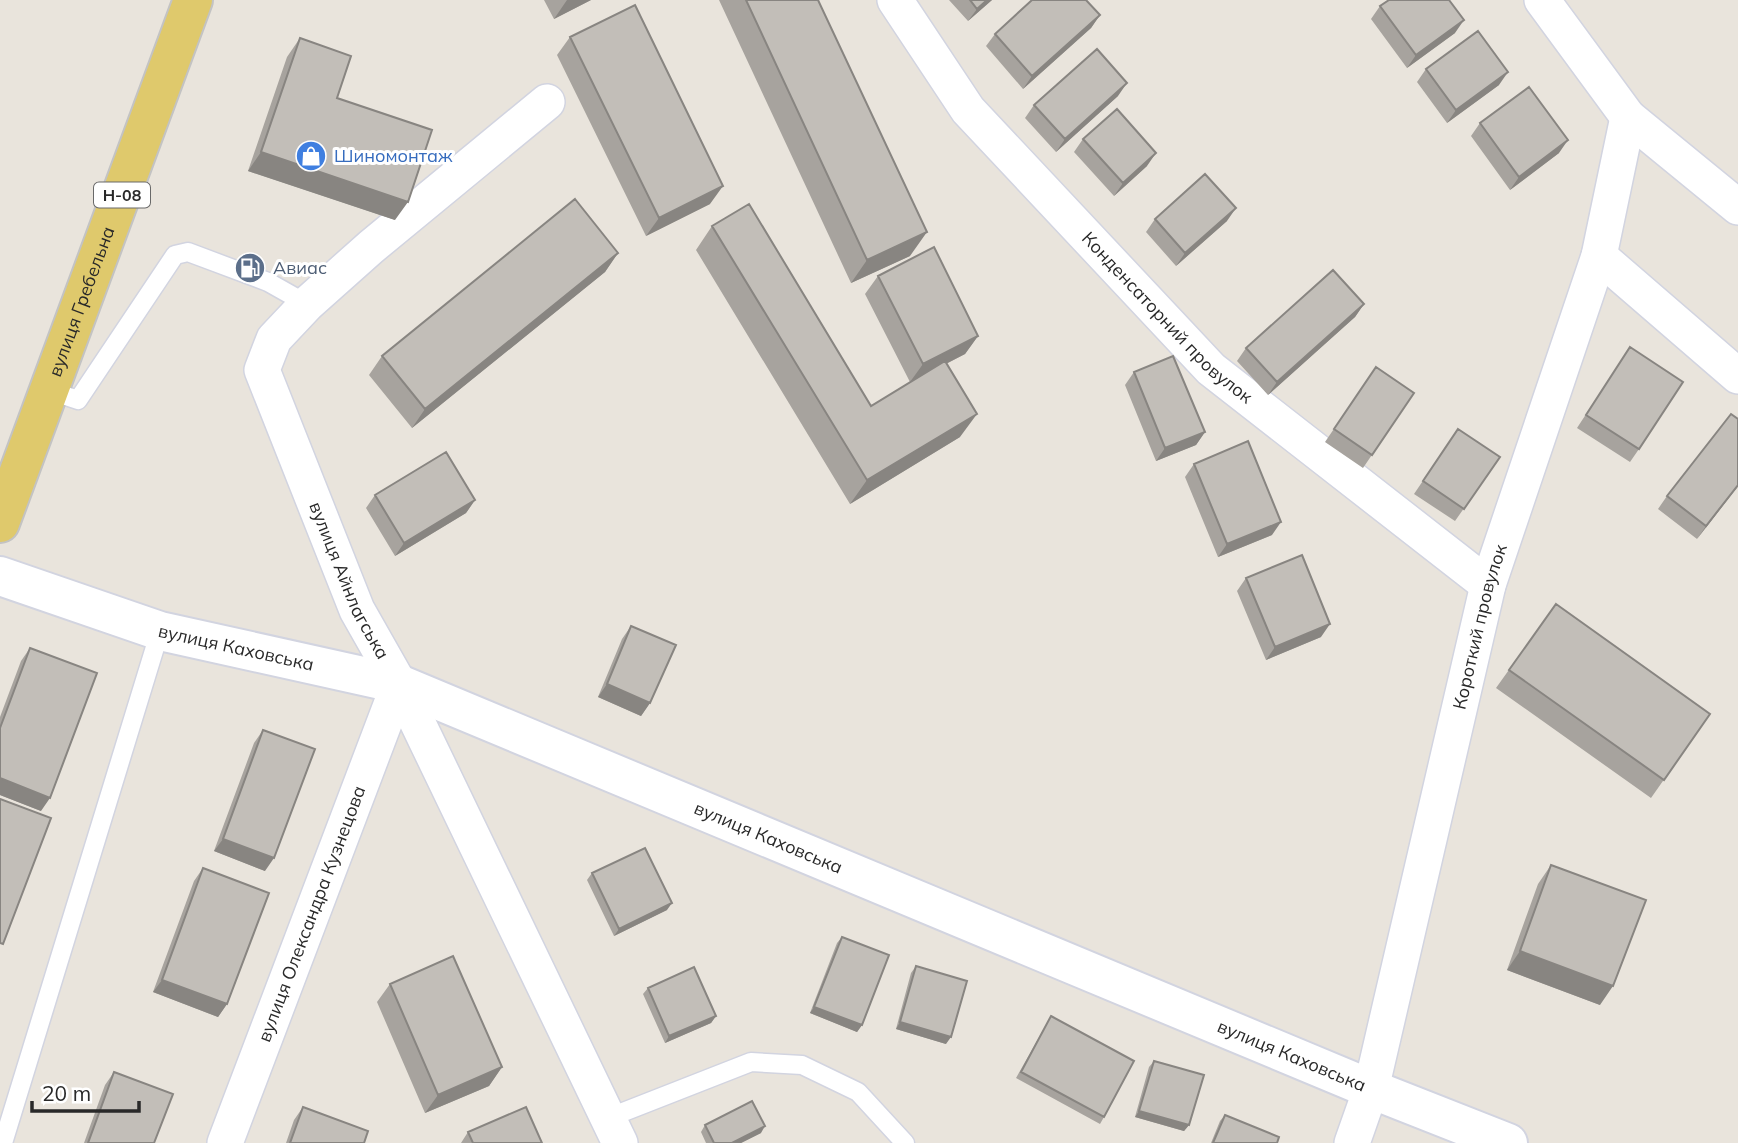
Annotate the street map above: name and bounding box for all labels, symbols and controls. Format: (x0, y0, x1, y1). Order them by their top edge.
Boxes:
shop icon: Шиномонтаж (294, 139, 328, 173)
place label: Шиномонтаж (334, 144, 453, 167)
road number: Н-08 (94, 182, 150, 208)
street label: вулиця Гребельна (43, 223, 119, 380)
street label: Конденсаторний провулок (1077, 227, 1258, 408)
fuel station icon: Авиас (233, 251, 267, 285)
place label: Авиас (273, 256, 327, 279)
street label: вулиця Айнлагська (304, 498, 395, 663)
street label: Короткий провулок (1447, 541, 1512, 712)
street label: вулиця Каховська (156, 619, 316, 676)
street label: вулиця Олександра Кузнецова (252, 782, 370, 1045)
street label: вулиця Каховська (691, 796, 846, 879)
street label: вулиця Каховська (1214, 1014, 1370, 1097)
scale bar (32, 1070, 138, 1114)
text: 20 m (42, 1080, 91, 1106)

